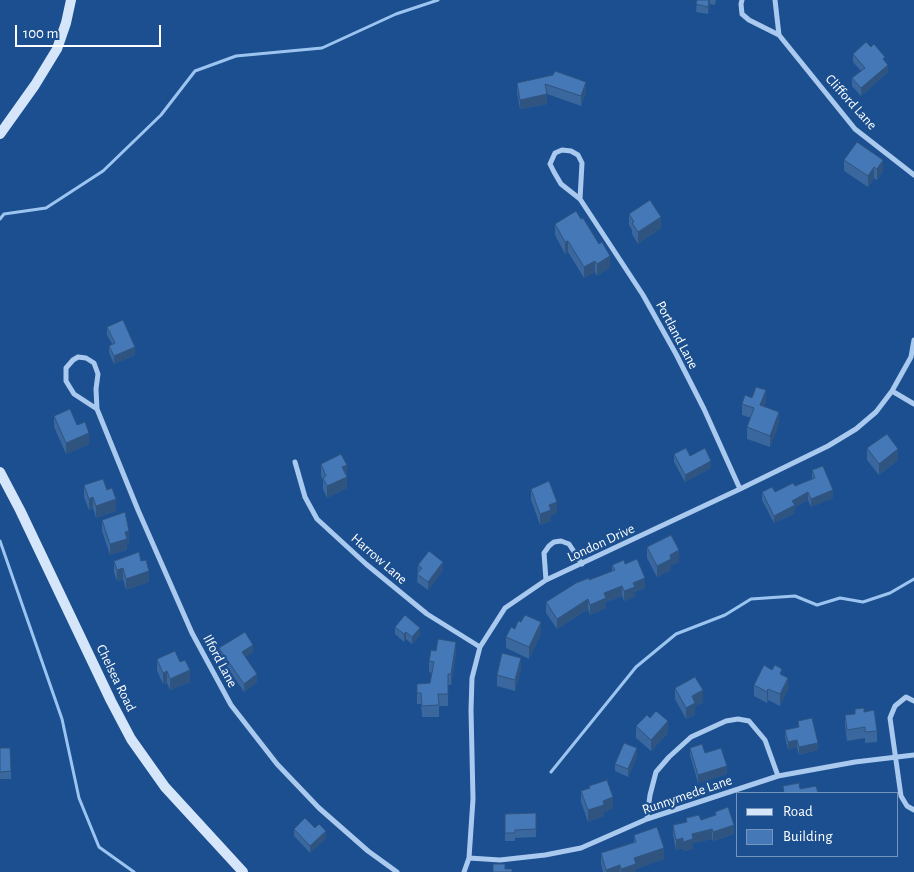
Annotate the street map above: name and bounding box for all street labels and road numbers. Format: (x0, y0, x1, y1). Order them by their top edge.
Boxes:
street label: Clifford Lane (822, 71, 880, 133)
street label: Portland Lane (652, 298, 702, 372)
street label: London Drive (565, 520, 637, 566)
street label: Harrow Lane (347, 530, 411, 588)
street label: Ilford Lane (199, 632, 241, 690)
street label: Chelsea Road (93, 642, 139, 714)
street label: Runnymede Lane (640, 772, 734, 818)

